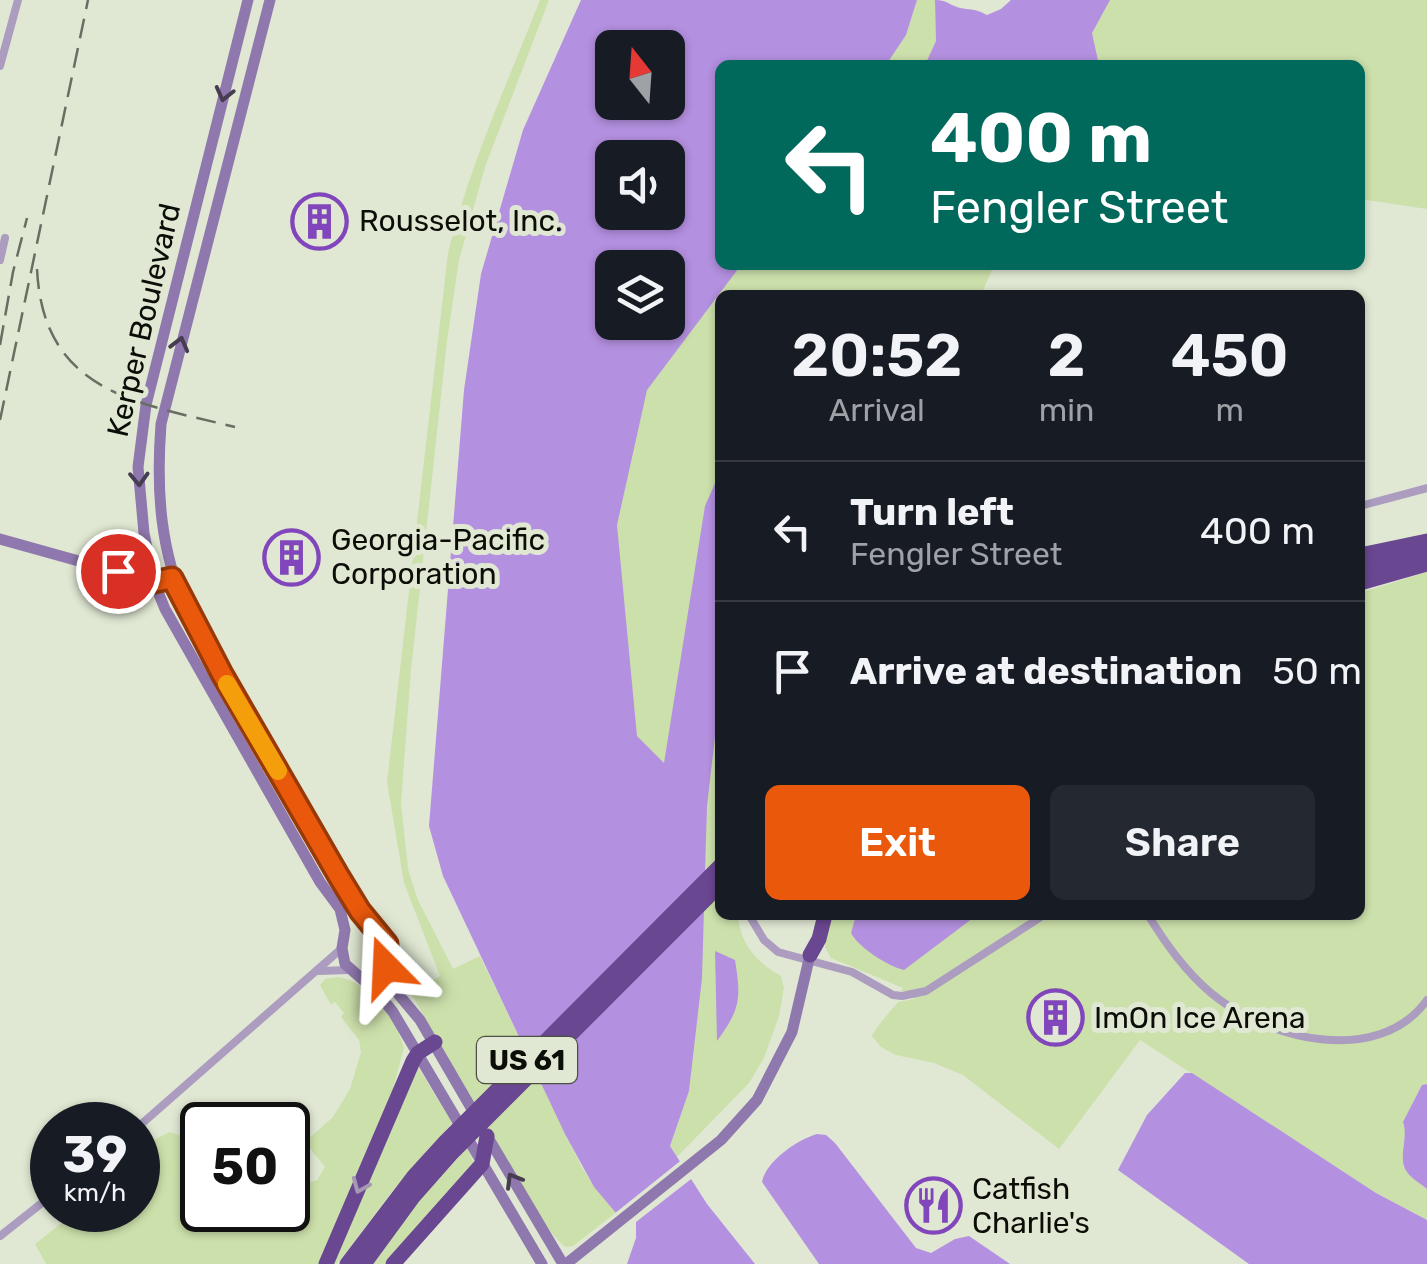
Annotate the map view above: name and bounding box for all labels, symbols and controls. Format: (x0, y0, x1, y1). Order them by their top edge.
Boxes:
north arrow (595, 30, 685, 120)
map controls (595, 30, 685, 340)
one-way arrow (215, 85, 236, 102)
text: 400 m (930, 97, 1152, 180)
icon: left (765, 100, 895, 230)
button: sound (595, 140, 685, 230)
text: Fengler Street (930, 181, 1228, 234)
building icon: Rousselot, Inc. (290, 191, 350, 251)
street label: Kerper Boulevard (100, 200, 188, 440)
place label: Rousselot, Inc. (359, 203, 563, 239)
button: layers (595, 250, 685, 340)
text: 20:52 (791, 320, 962, 391)
text: 2 (1047, 320, 1086, 391)
text: 450 (1171, 320, 1289, 391)
one-way arrow (169, 336, 190, 353)
text: Arrival (829, 391, 925, 429)
text: min (1039, 391, 1094, 429)
text: m (1215, 391, 1244, 429)
one-way arrow (129, 472, 150, 488)
text: Turn left (850, 489, 1014, 535)
icon: left (765, 504, 820, 559)
text: 400 m (1200, 508, 1315, 554)
place label: Georgia-Pacific Corporation (331, 522, 545, 592)
building icon: Georgia-Pacific Corporation (262, 527, 322, 587)
pin (76, 529, 161, 614)
text: Fengler Street (850, 535, 1062, 573)
icon: arrive (91, 544, 146, 599)
icon: arrive (765, 644, 820, 699)
text: Arrive at destination (850, 648, 1242, 694)
text: 50 m (1272, 648, 1362, 694)
button: Exit (765, 785, 1030, 900)
button: Share (1050, 785, 1315, 900)
position arrow (334, 915, 438, 1019)
building icon: ImOn Ice Arena (1025, 988, 1085, 1048)
place label: ImOn Ice Arena (1094, 1000, 1306, 1036)
road number: US 61 (477, 1037, 577, 1083)
speed limit sign: 50 (180, 1102, 310, 1232)
text: 39 (63, 1125, 128, 1185)
place label: Catfish Charlie's (972, 1171, 1090, 1241)
one-way arrow (506, 1173, 525, 1191)
one-way arrow (352, 1176, 372, 1194)
restaurant icon: Catfish Charlie's (903, 1176, 963, 1236)
text: km/h (64, 1178, 126, 1207)

